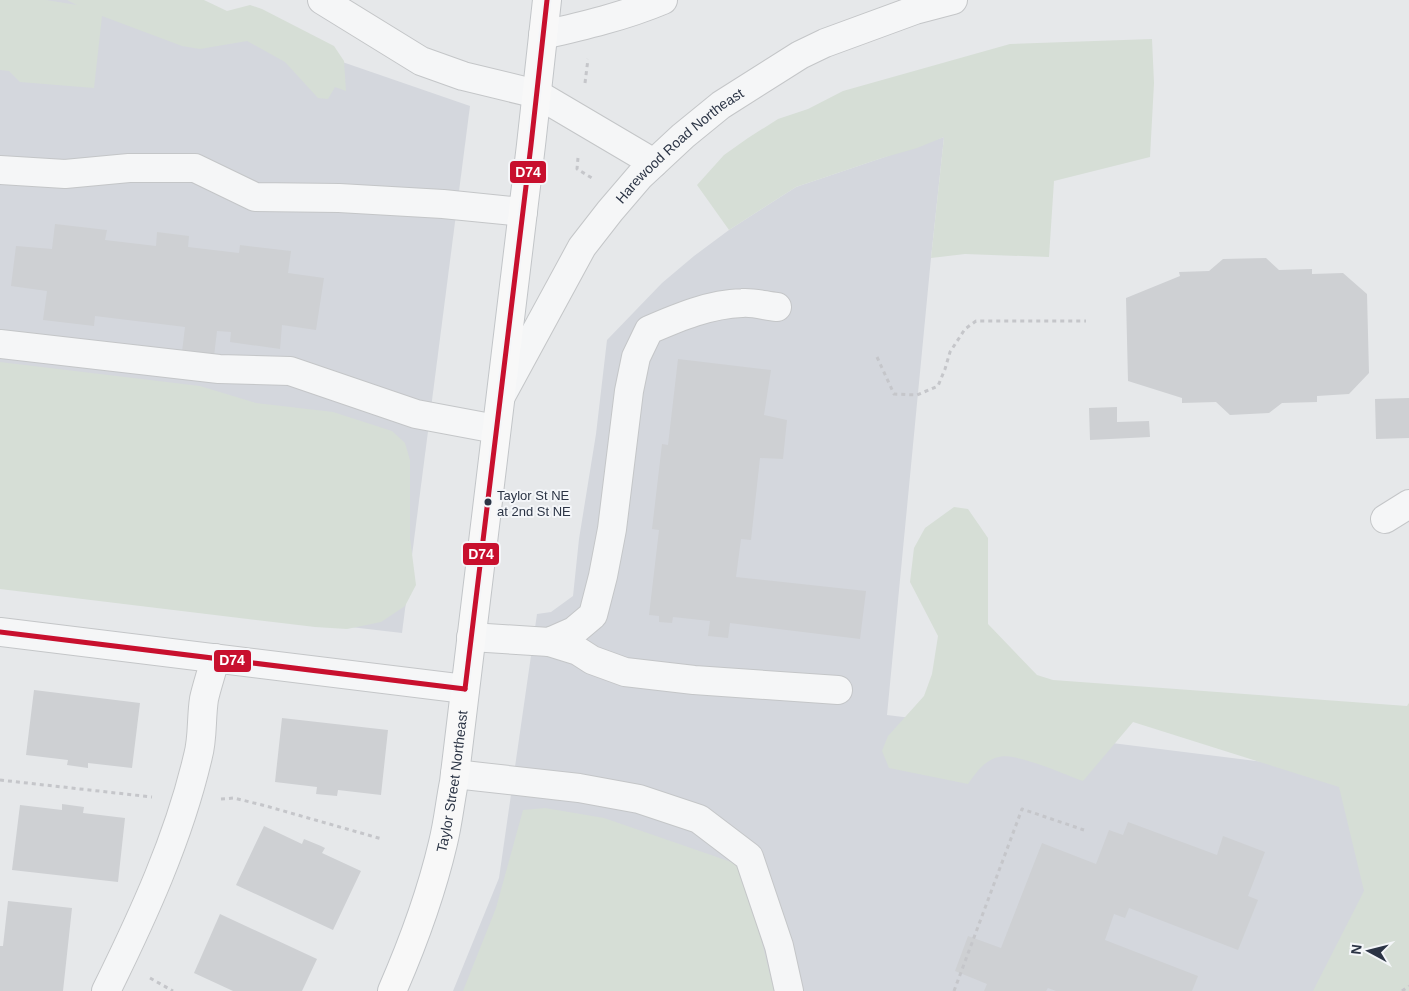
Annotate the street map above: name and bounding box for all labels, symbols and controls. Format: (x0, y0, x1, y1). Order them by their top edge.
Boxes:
street label: Harewood Road Northeast (612, 85, 746, 206)
line badge: D74 (509, 160, 547, 184)
text: D74 (515, 164, 541, 180)
place label: Taylor St NE at 2nd St NE (497, 488, 571, 519)
marker: Taylor St NE at 2nd St NE (483, 497, 493, 507)
line badge: D74 (462, 542, 500, 566)
text: D74 (468, 546, 494, 562)
line badge: D74 (213, 649, 252, 673)
text: D74 (219, 652, 245, 668)
street label: Taylor Street Northeast (433, 710, 471, 854)
north arrow (1344, 926, 1394, 976)
text: N (1348, 943, 1365, 955)

